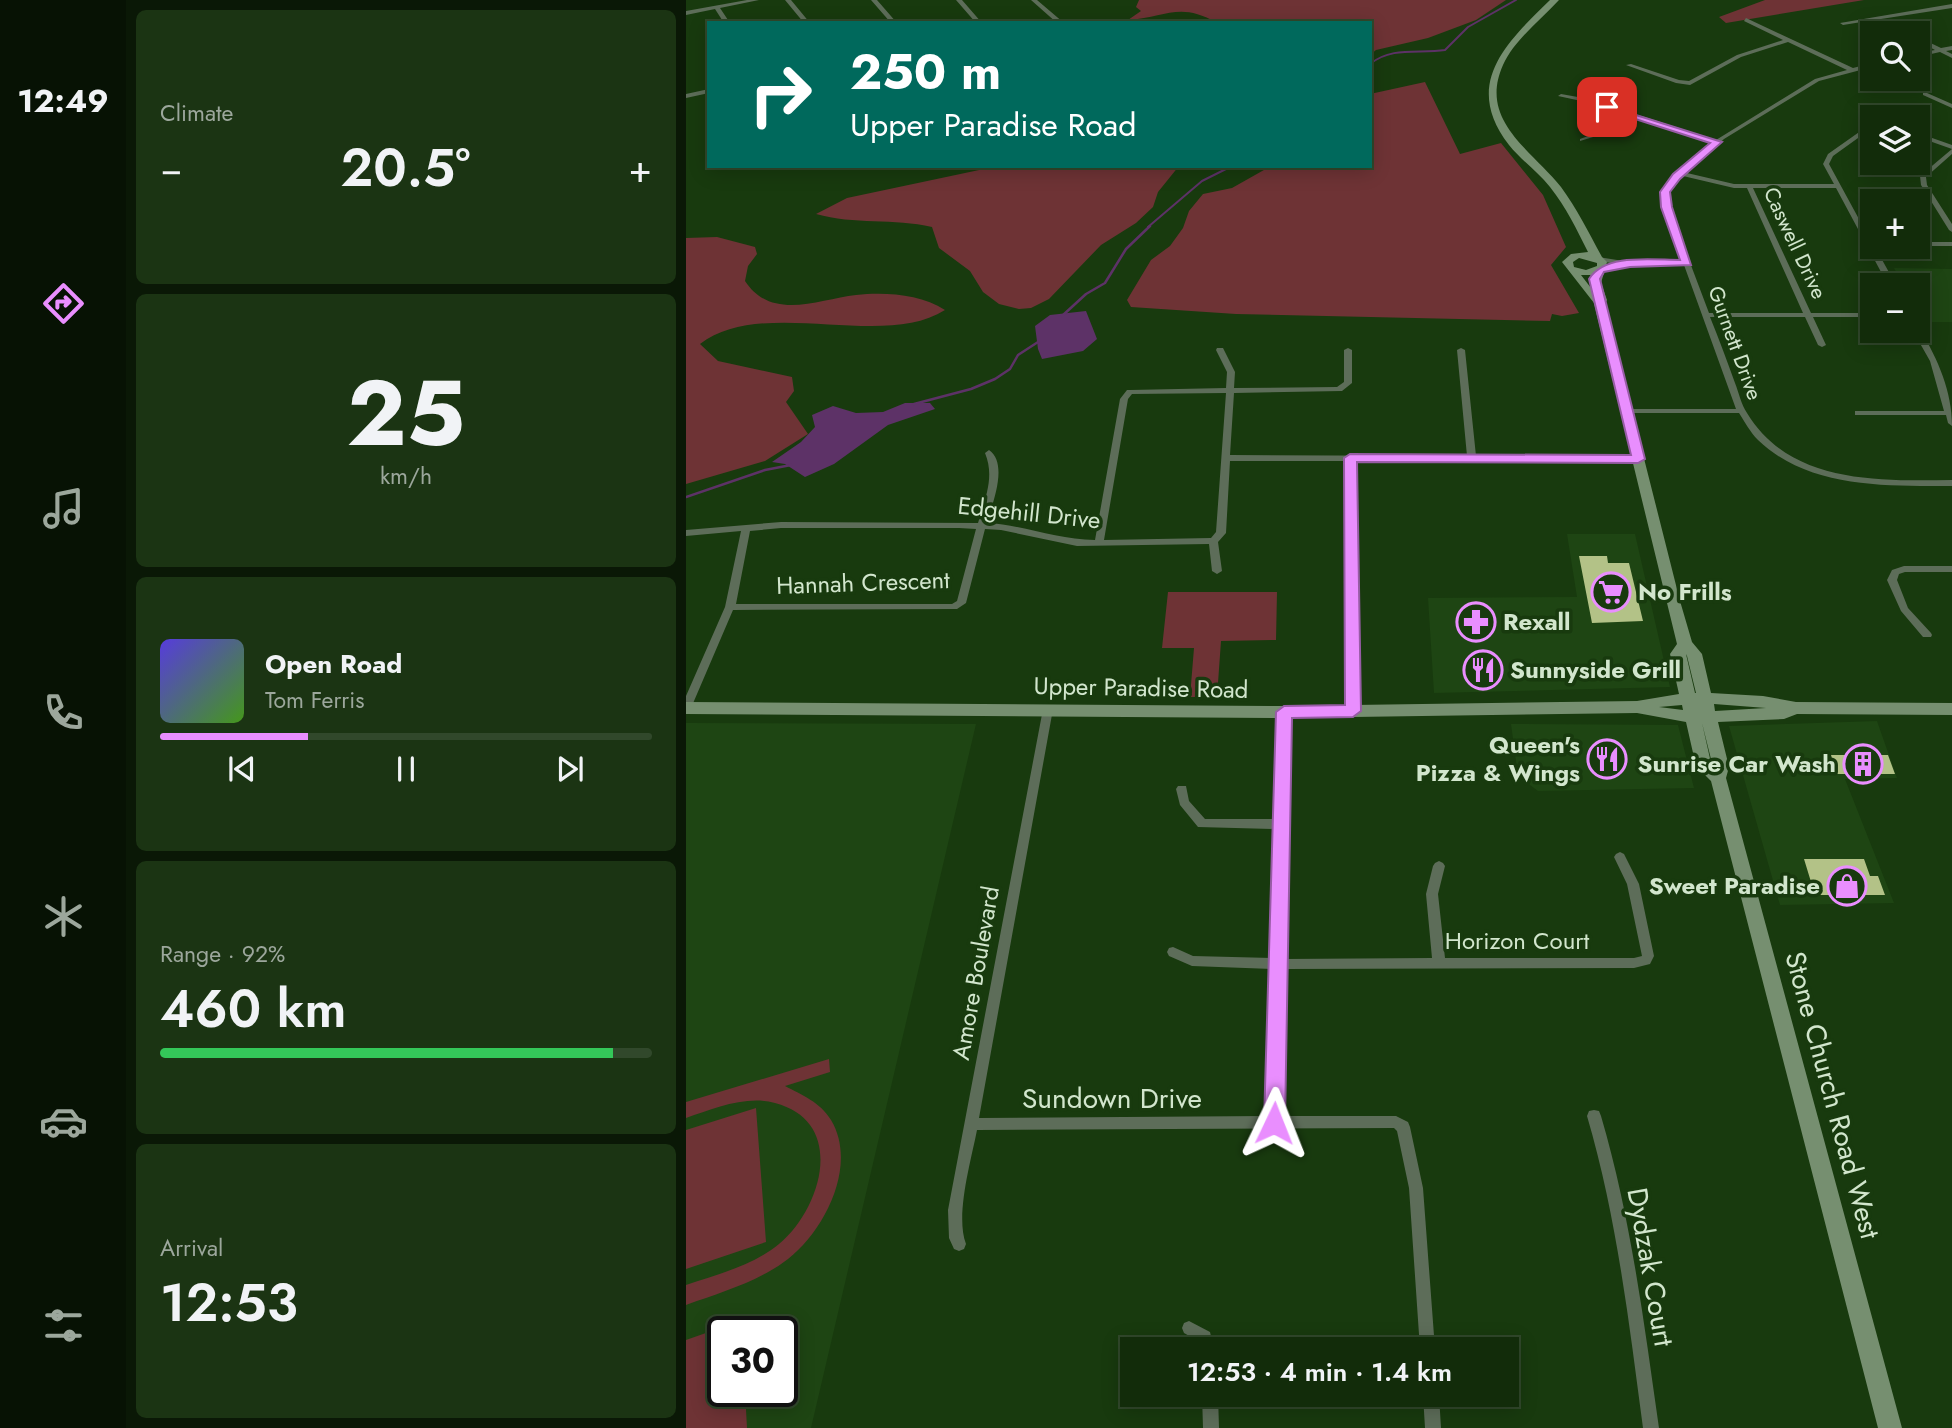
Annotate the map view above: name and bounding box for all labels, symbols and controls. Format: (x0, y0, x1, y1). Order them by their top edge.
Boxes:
map controls (1860, 21, 1930, 343)
button: search (1860, 21, 1930, 91)
text: 250 m (850, 37, 1001, 107)
icon: right (735, 49, 826, 140)
pin (1577, 77, 1637, 137)
text: 12:49 (17, 78, 109, 124)
icon: arrive (1588, 88, 1626, 126)
text: Climate (160, 96, 233, 130)
text: Upper Paradise Road (850, 102, 1136, 148)
button: layers (1860, 105, 1930, 175)
text: 20.5° (341, 130, 470, 206)
text: − (160, 141, 182, 196)
text: + (629, 141, 652, 196)
street label: Caswell Drive (1756, 182, 1834, 304)
button: + (1860, 189, 1930, 259)
button: − (1860, 273, 1930, 343)
icon: directions (39, 279, 88, 328)
street label: Gurnett Drive (1700, 282, 1770, 404)
text: 25 (347, 348, 465, 479)
text: km/h (380, 459, 432, 493)
icon: music (39, 484, 88, 533)
street label: Edgehill Drive (956, 488, 1102, 537)
street label: Hannah Crescent (776, 562, 951, 603)
supermarket icon: No Frills (1590, 571, 1632, 613)
place label: No Frills (1638, 574, 1732, 609)
pharmacy icon: Rexall (1455, 601, 1497, 643)
place label: Rexall (1503, 604, 1571, 639)
text: Open Road (265, 645, 402, 683)
restaurant icon: Sunnyside Grill (1462, 649, 1504, 691)
place label: Sunnyside Grill (1510, 652, 1681, 687)
street label: Upper Paradise Road (1033, 668, 1249, 707)
text: Tom Ferris (265, 683, 364, 717)
icon: phone (39, 688, 88, 737)
place label: Queen's Pizza & Wings (1416, 727, 1580, 790)
restaurant icon: Queen's Pizza & Wings (1586, 738, 1628, 780)
building icon: Sunrise Car Wash (1842, 743, 1884, 785)
place label: Sunrise Car Wash (1637, 746, 1836, 781)
icon: previous (223, 750, 261, 788)
icon: pause (387, 750, 425, 788)
icon: next (551, 750, 589, 788)
shop icon: Sweet Paradise (1826, 865, 1868, 907)
place label: Sweet Paradise (1649, 868, 1820, 903)
street label: Amore Boulevard (943, 883, 1008, 1062)
icon: climate (39, 892, 88, 941)
street label: Horizon Court (1445, 923, 1589, 958)
text: Range · 92% (160, 937, 285, 971)
street label: Stone Church Road West (1774, 947, 1891, 1244)
text: 460 km (160, 971, 347, 1047)
street label: Sundown Drive (1022, 1078, 1202, 1119)
position arrow (1237, 1086, 1311, 1160)
icon: car (39, 1097, 88, 1146)
street label: Dydzak Court (1616, 1185, 1685, 1350)
text: Arrival (160, 1231, 223, 1265)
text: 12:53 (160, 1265, 298, 1341)
icon: filters (39, 1301, 88, 1350)
speed limit sign: 30 (707, 1316, 798, 1407)
text: 12:53 · 4 min · 1.4 km (1187, 1353, 1452, 1391)

